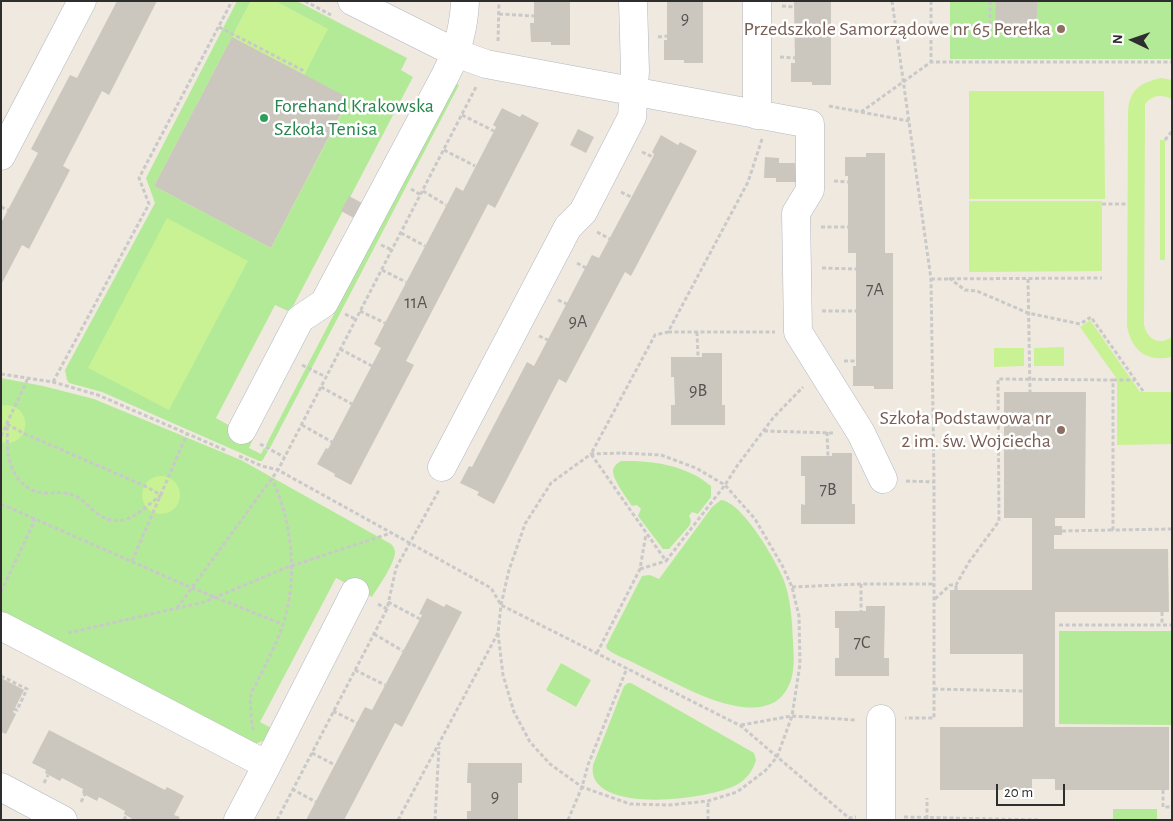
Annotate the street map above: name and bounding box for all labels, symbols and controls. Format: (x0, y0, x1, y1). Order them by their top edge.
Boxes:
house number: 9 (681, 8, 689, 30)
north arrow (1108, 15, 1158, 65)
place label: Przedszkole Samorządowe nr 65 Perełka (743, 17, 1051, 41)
marker: Przedszkole Samorządowe nr 65 Perełka (1055, 23, 1067, 35)
text: N (1111, 34, 1125, 44)
place label: Forehand Krakowska Szkoła Tenisa (274, 94, 434, 141)
marker: Forehand Krakowska Szkoła Tenisa (258, 112, 270, 124)
house number: 7A (866, 279, 884, 301)
house number: 11A (405, 292, 427, 314)
house number: 9A (569, 311, 587, 333)
house number: 9B (689, 380, 707, 402)
place label: Szkoła Podstawowa nr 2 im. św. Wojciecha (879, 406, 1051, 453)
marker: Szkoła Podstawowa nr 2 im. św. Wojciecha (1055, 424, 1067, 436)
house number: 7B (819, 479, 837, 501)
house number: 7C (854, 632, 870, 654)
scale bar (998, 774, 1067, 806)
text: 20 m (1004, 785, 1033, 800)
house number: 9 (491, 786, 499, 808)

